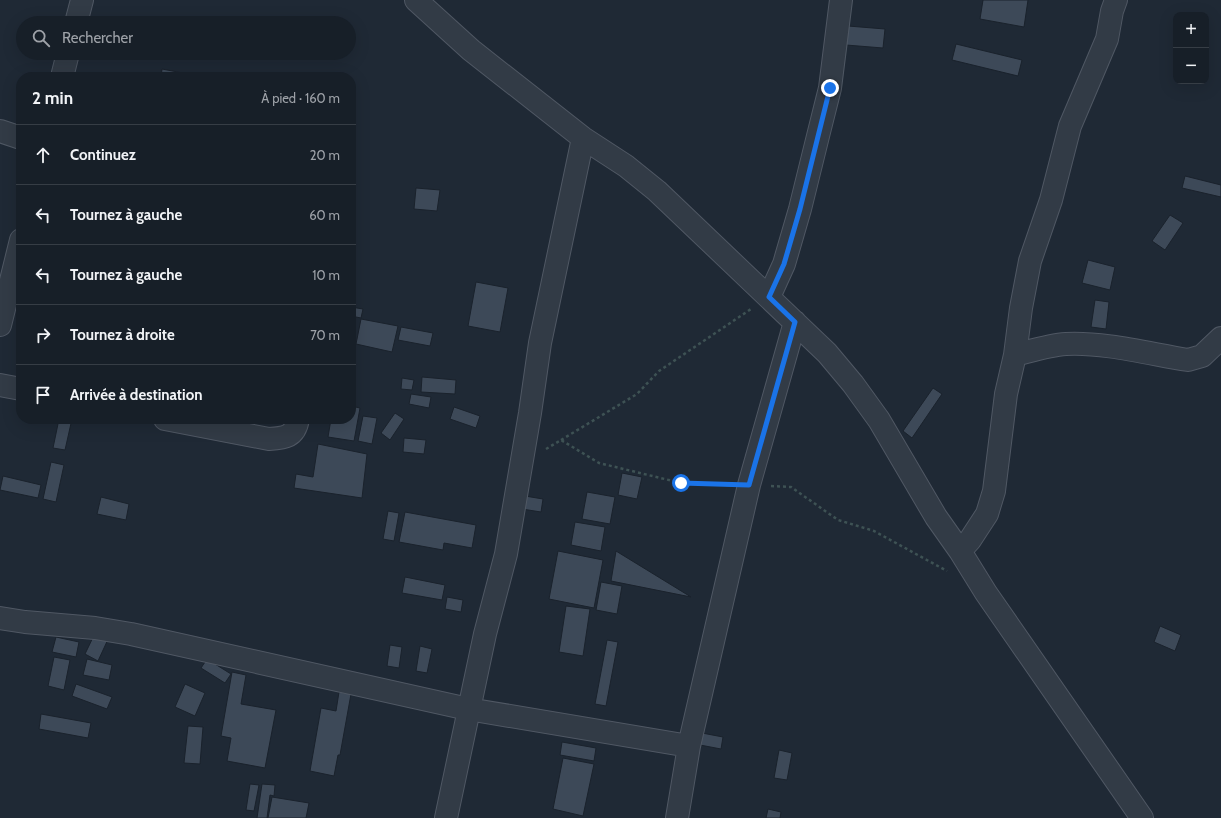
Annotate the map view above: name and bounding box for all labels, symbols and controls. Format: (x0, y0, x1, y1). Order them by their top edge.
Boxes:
map controls (1173, 12, 1209, 84)
button: + (1173, 12, 1209, 48)
search box (16, 16, 356, 60)
icon: search (30, 27, 52, 49)
text: Rechercher (62, 29, 133, 47)
button: − (1173, 48, 1209, 84)
route end (821, 79, 839, 97)
text: 2 min (32, 88, 73, 108)
text: À pied · 160 m (261, 90, 340, 106)
icon: ahead (32, 144, 54, 166)
text: Continuez (70, 146, 136, 164)
text: 20 m (310, 147, 340, 163)
icon: left (32, 204, 54, 226)
text: Tournez à gauche (70, 206, 182, 224)
text: 60 m (309, 207, 340, 223)
icon: left (32, 264, 54, 286)
text: Tournez à gauche (70, 266, 182, 284)
text: 10 m (312, 267, 340, 283)
icon: right (32, 324, 54, 346)
text: Tournez à droite (70, 326, 175, 344)
text: 70 m (310, 327, 340, 343)
icon: arrive (32, 384, 54, 406)
text: Arrivée à destination (70, 386, 202, 404)
route start (672, 474, 690, 492)

